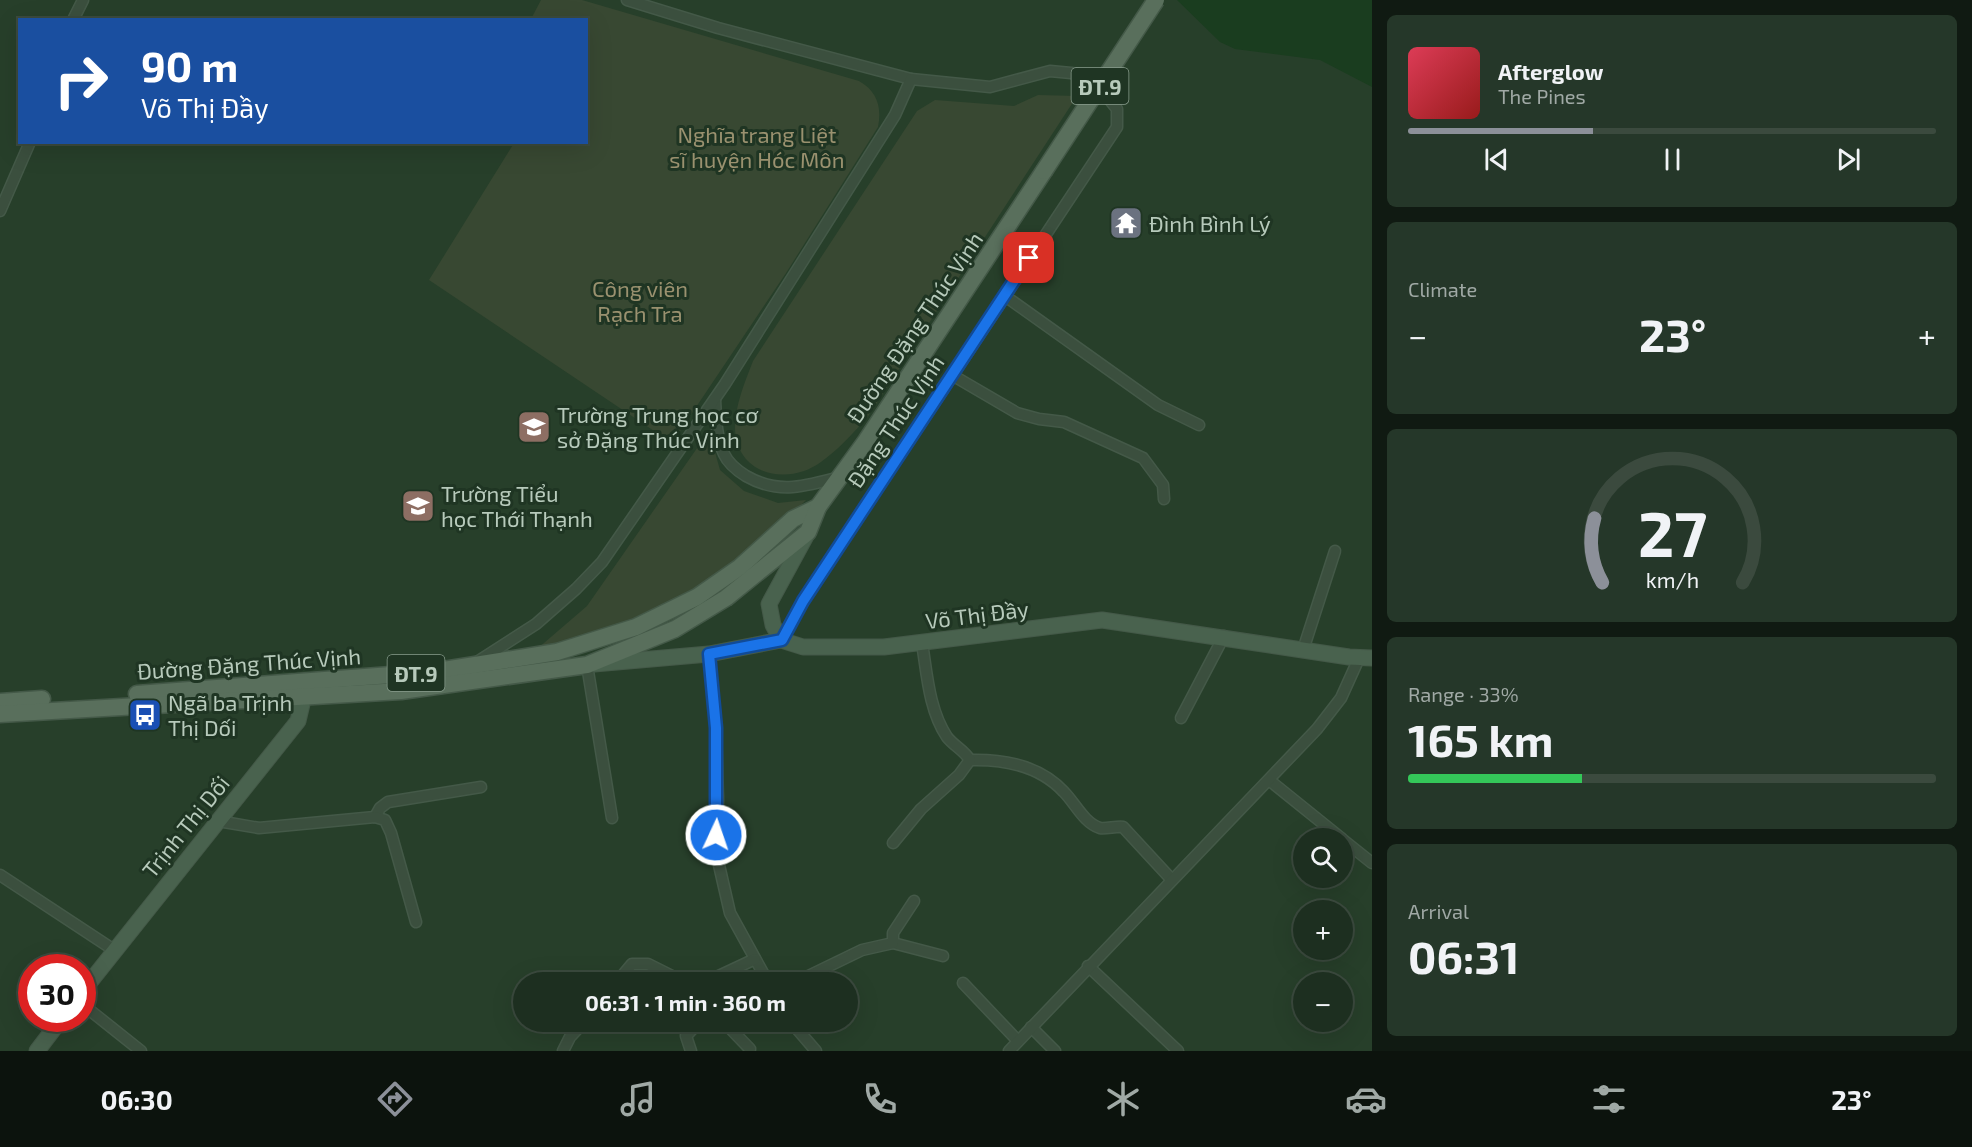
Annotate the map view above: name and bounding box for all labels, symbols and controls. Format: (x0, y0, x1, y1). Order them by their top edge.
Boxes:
text: 90 m (141, 40, 238, 90)
icon: right (42, 42, 120, 120)
text: Afterglow (1498, 58, 1603, 84)
road number: ĐT.9 (1072, 68, 1128, 104)
text: The Pines (1498, 84, 1586, 108)
text: Võ Thị Đầy (141, 91, 268, 123)
park label: Nghĩa trang Liệt sĩ huyện Hóc Môn (669, 121, 845, 172)
icon: previous (1480, 143, 1513, 176)
icon: pause (1656, 143, 1689, 176)
icon: next (1832, 143, 1865, 176)
temple icon: Đình Bình Lý (1108, 205, 1144, 241)
place label: Đình Bình Lý (1149, 210, 1271, 236)
street label: Đường Đặng Thúc Vịnh (840, 226, 988, 428)
pin (1003, 232, 1054, 283)
icon: arrive (1012, 241, 1045, 274)
park label: Công viên Rạch Tra (592, 275, 688, 326)
text: Climate (1408, 277, 1477, 301)
text: 23° (1639, 307, 1706, 361)
text: − (1408, 315, 1427, 355)
text: + (1918, 315, 1936, 355)
street label: Đặng Thúc Vịnh (841, 349, 949, 493)
place label: Trường Trung học cơ sở Đặng Thúc Vịnh (557, 401, 758, 452)
school or university icon: Trường Trung học cơ sở Đặng Thúc Vịnh (516, 409, 552, 445)
place label: Trường Tiểu học Thới Thạnh (441, 480, 593, 531)
school or university icon: Trường Tiểu học Thới Thạnh (400, 488, 436, 524)
text: 27 (1637, 495, 1707, 570)
text: km/h (1645, 567, 1699, 592)
street label: Võ Thị Đầy (924, 595, 1030, 633)
street label: Đường Đặng Thúc Vịnh (136, 642, 362, 684)
road number: ĐT.9 (388, 655, 444, 691)
text: Range · 33% (1408, 682, 1519, 706)
place label: Ngã ba Trịnh Thị Dối (168, 689, 292, 740)
bus stop icon: Ngã ba Trịnh Thị Dối (127, 697, 163, 733)
text: 165 km (1408, 712, 1553, 766)
street label: Trịnh Thị Dối (136, 770, 234, 882)
position arrow (684, 803, 748, 867)
map controls (1293, 828, 1353, 1032)
button: search (1293, 828, 1353, 888)
text: Arrival (1408, 899, 1469, 923)
button: + (1293, 900, 1353, 960)
text: 06:31 (1408, 929, 1519, 983)
speed limit sign: 30 (18, 954, 96, 1032)
button: − (1293, 972, 1353, 1032)
text: 06:31 · 1 min · 360 m (585, 989, 786, 1015)
icon: directions (374, 1078, 416, 1120)
icon: music (617, 1078, 659, 1120)
icon: phone (859, 1078, 901, 1120)
icon: climate (1102, 1078, 1144, 1120)
icon: car (1345, 1078, 1387, 1120)
icon: filters (1588, 1078, 1630, 1120)
text: 06:30 (100, 1083, 173, 1115)
text: 23° (1831, 1083, 1871, 1115)

